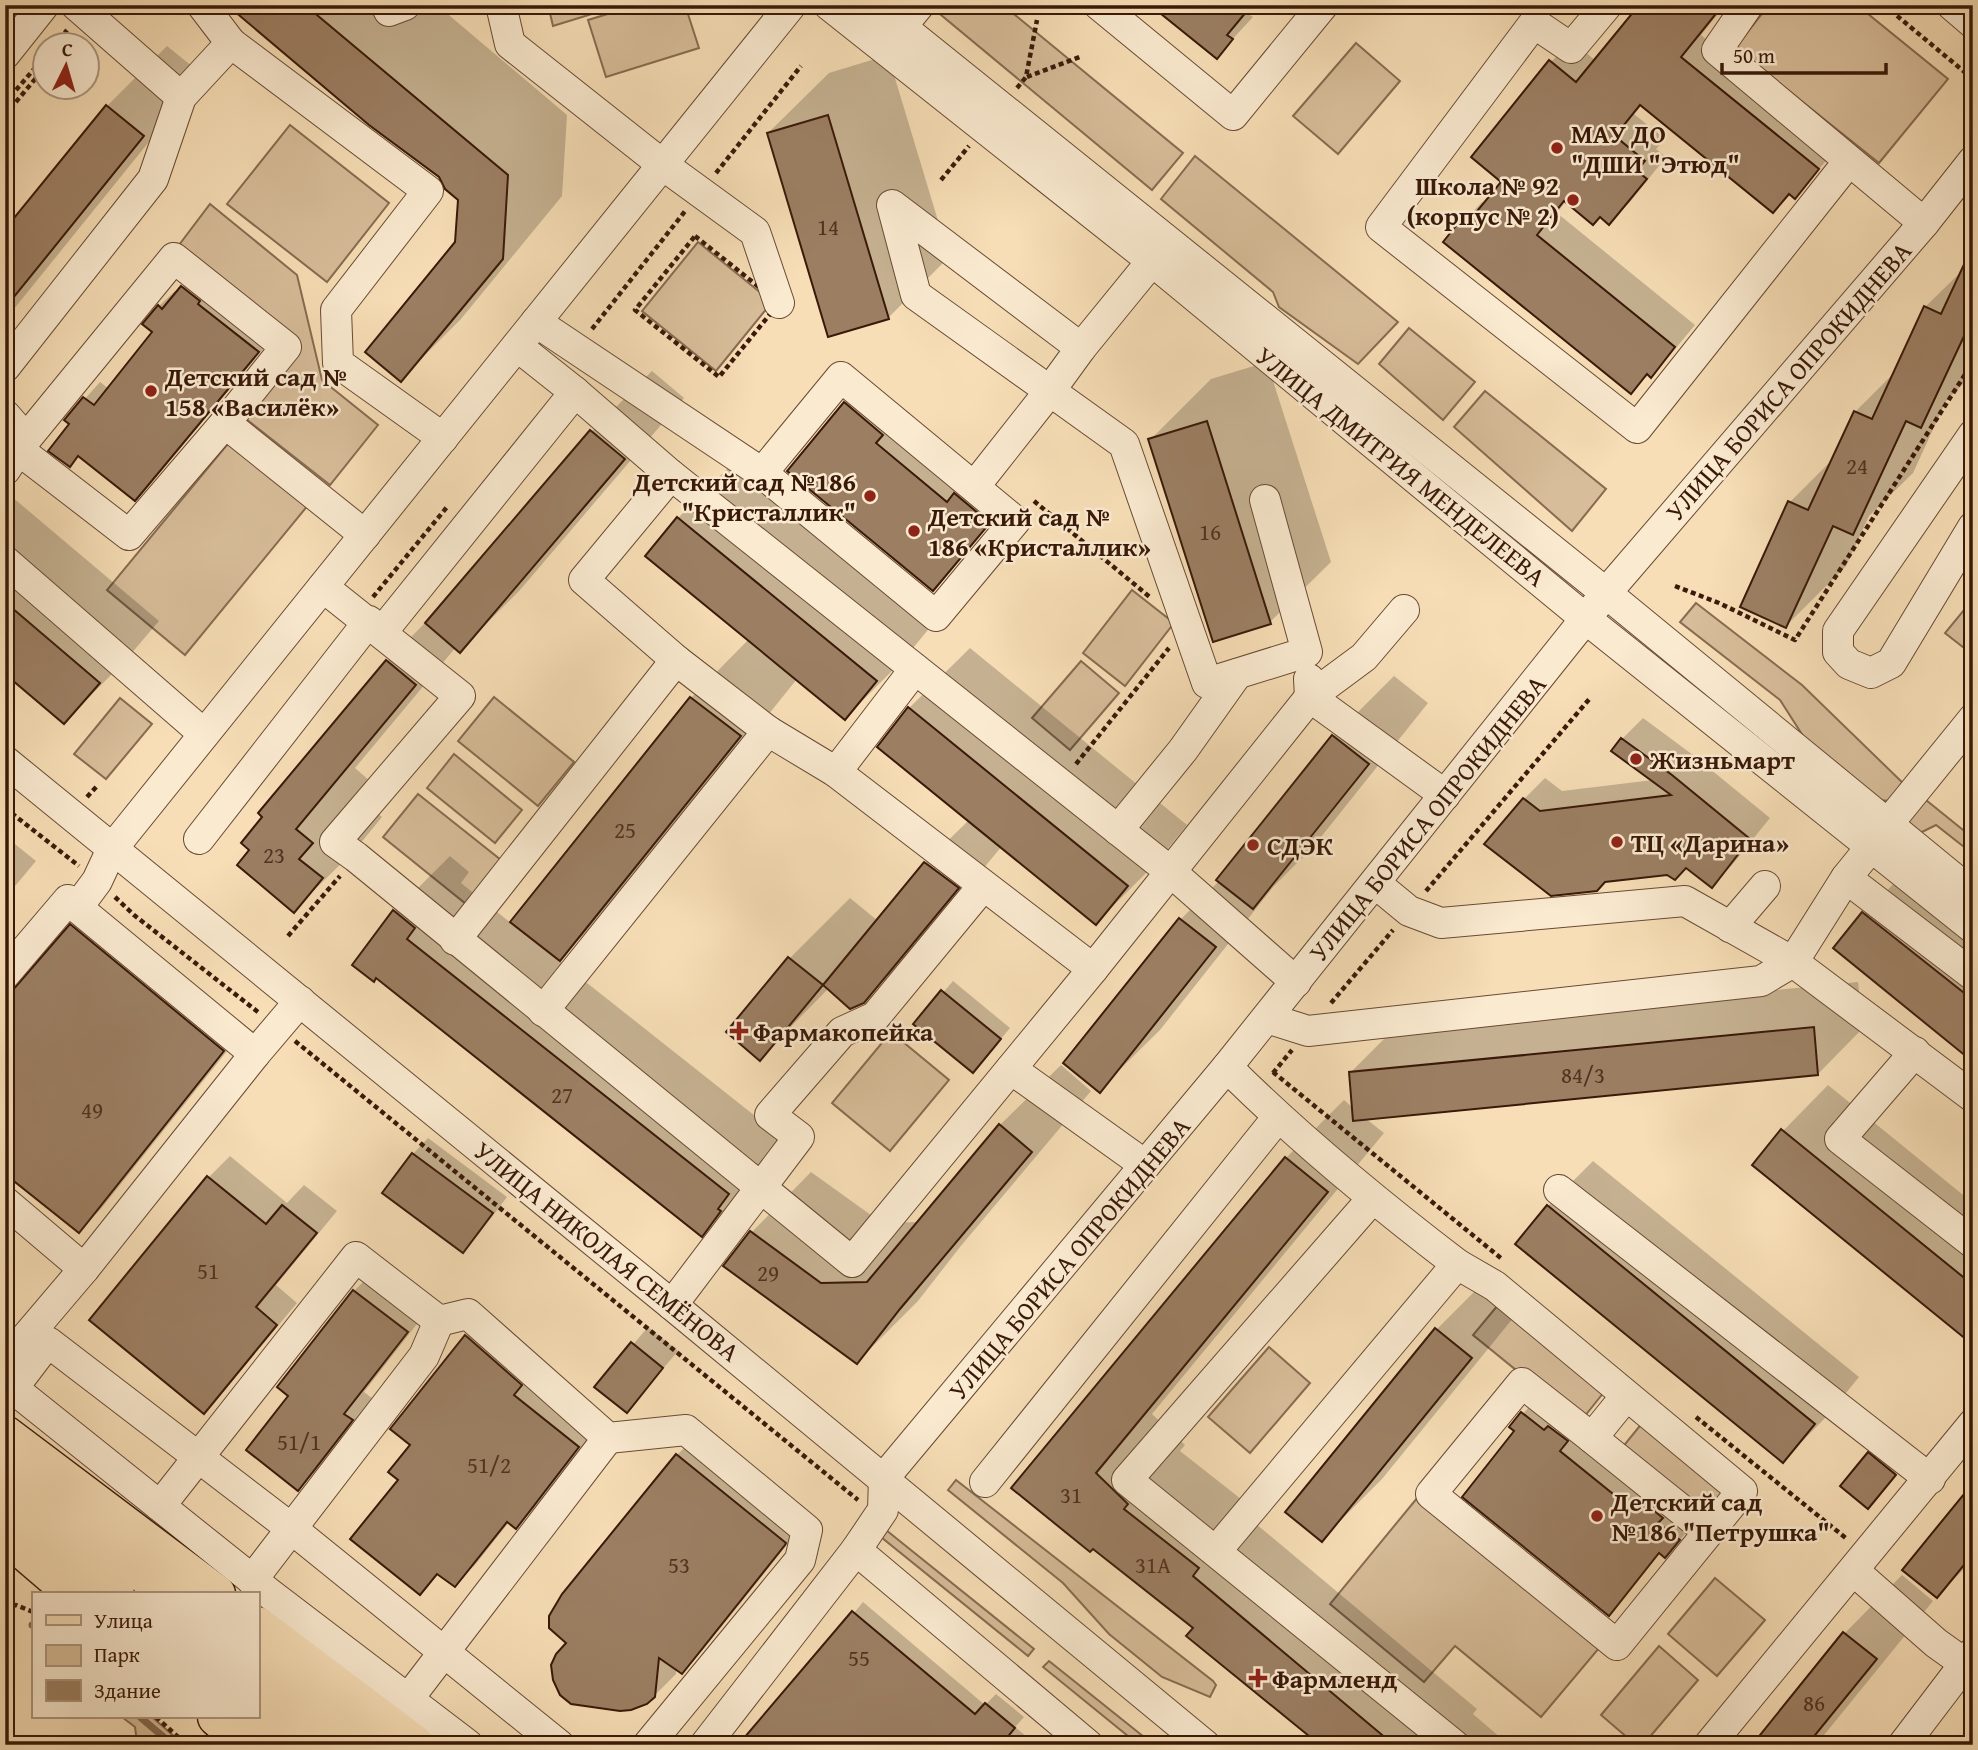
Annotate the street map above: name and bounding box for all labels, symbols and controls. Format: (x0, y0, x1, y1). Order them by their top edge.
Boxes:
north arrow (32, 32, 102, 102)
scale bar (1722, 32, 1887, 76)
text: С (61, 35, 74, 64)
text: 50 m (1733, 40, 1775, 71)
place label: МАУ ДО "ДШИ "Этюд" (1571, 114, 1740, 183)
marker: МАУ ДО "ДШИ "Этюд" (1549, 140, 1565, 156)
place label: Школа № 92 (корпус № 2) (1406, 166, 1559, 235)
marker: Школа № 92 (корпус № 2) (1565, 192, 1581, 208)
house number: 14 (817, 210, 839, 243)
street label: УЛИЦА БОРИСА ОПРОКИДНЕВА (1655, 233, 1921, 529)
street label: УЛИЦА ДМИТРИЯ МЕНДЕЛЕЕВА (1247, 336, 1555, 596)
place label: Детский сад № 158 «Василёк» (164, 357, 348, 426)
marker: Детский сад № 158 «Василёк» (143, 383, 159, 399)
house number: 24 (1846, 449, 1868, 482)
place label: Детский сад №186 "Кристаллик" (632, 462, 856, 531)
marker: Детский сад №186 "Кристаллик" (862, 488, 878, 504)
place label: Детский сад № 186 «Кристаллик» (927, 497, 1151, 566)
house number: 16 (1199, 515, 1221, 548)
marker: Детский сад № 186 «Кристаллик» (906, 523, 922, 539)
street label: УЛИЦА БОРИСА ОПРОКИДНЕВА (1299, 666, 1555, 970)
place label: Жизньмарт (1649, 740, 1795, 779)
marker: Жизньмарт (1628, 751, 1644, 767)
house number: 25 (614, 813, 636, 846)
place label: ТЦ «Дарина» (1631, 823, 1789, 862)
place label: СДЭК (1267, 826, 1334, 865)
marker: ТЦ «Дарина» (1609, 834, 1625, 850)
marker: СДЭК (1245, 837, 1261, 853)
house number: 23 (263, 838, 285, 871)
place label: Фармакопейка (753, 1012, 934, 1051)
marker: Фармакопейка (731, 1023, 747, 1039)
house number: 84/3 (1561, 1058, 1605, 1091)
house number: 27 (551, 1078, 573, 1111)
house number: 49 (81, 1093, 103, 1126)
street label: УЛИЦА БОРИСА ОПРОКИДНЕВА (939, 1108, 1199, 1408)
street label: УЛИЦА НИКОЛАЯ СЕМЁНОВА (466, 1131, 749, 1371)
house number: 51 (197, 1254, 219, 1287)
house number: 29 (757, 1256, 779, 1289)
house number: 51/1 (277, 1425, 321, 1458)
house number: 51/2 (467, 1448, 511, 1481)
house number: 31 (1060, 1478, 1082, 1511)
place label: Детский сад №186 "Петрушка" (1610, 1482, 1830, 1551)
marker: Детский сад №186 "Петрушка" (1589, 1508, 1605, 1524)
house number: 53 (668, 1548, 690, 1581)
house number: 31А (1135, 1548, 1171, 1581)
legend (32, 1592, 259, 1718)
text: Улица (94, 1605, 153, 1636)
text: Парк (94, 1639, 140, 1670)
house number: 55 (848, 1641, 870, 1674)
place label: Фармленд (1272, 1659, 1397, 1698)
marker: Фармленд (1250, 1670, 1266, 1686)
text: Здание (94, 1675, 161, 1706)
house number: 86 (1803, 1686, 1825, 1719)

